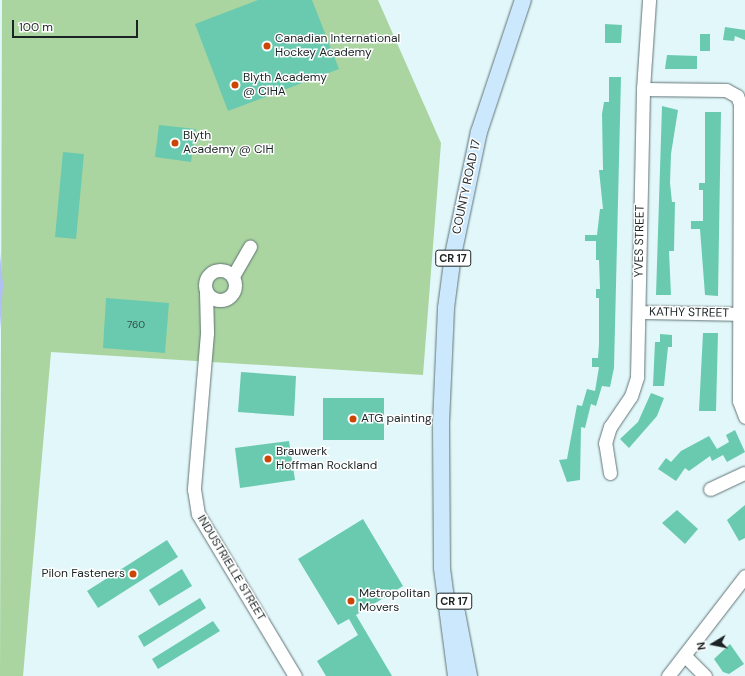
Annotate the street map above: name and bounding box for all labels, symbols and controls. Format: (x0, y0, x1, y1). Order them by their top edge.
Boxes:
scale bar (14, 12, 140, 38)
text: 100 m (19, 19, 53, 35)
place label: Canadian International Hockey Academy (275, 32, 400, 60)
marker: Canadian International Hockey Academy (262, 41, 272, 51)
place label: Blyth Academy @ CIHA (243, 71, 327, 99)
marker: Blyth Academy @ CIHA (230, 80, 240, 90)
place label: Blyth Academy @ CIH (183, 129, 274, 157)
marker: Blyth Academy @ CIH (170, 138, 180, 148)
street label: COUNTY ROAD 17 (450, 138, 484, 236)
street label: YVES STREET (632, 204, 648, 278)
road number: CR 17 (435, 249, 471, 267)
street label: KATHY STREET (649, 305, 729, 321)
house number: 760 (127, 319, 145, 331)
place label: ATG painting (361, 412, 432, 426)
marker: ATG painting (348, 414, 358, 424)
place label: Brauwerk Hoffman Rockland (276, 445, 377, 473)
marker: Brauwerk Hoffman Rockland (263, 454, 273, 464)
street label: INDUSTRIELLE STREET (194, 512, 268, 624)
place label: Pilon Fasteners (41, 567, 125, 581)
marker: Pilon Fasteners (128, 569, 138, 579)
place label: Metropolitan Movers (359, 587, 430, 615)
road number: CR 17 (436, 592, 472, 610)
marker: Metropolitan Movers (346, 596, 356, 606)
north arrow (693, 624, 733, 664)
text: N (694, 641, 709, 651)

